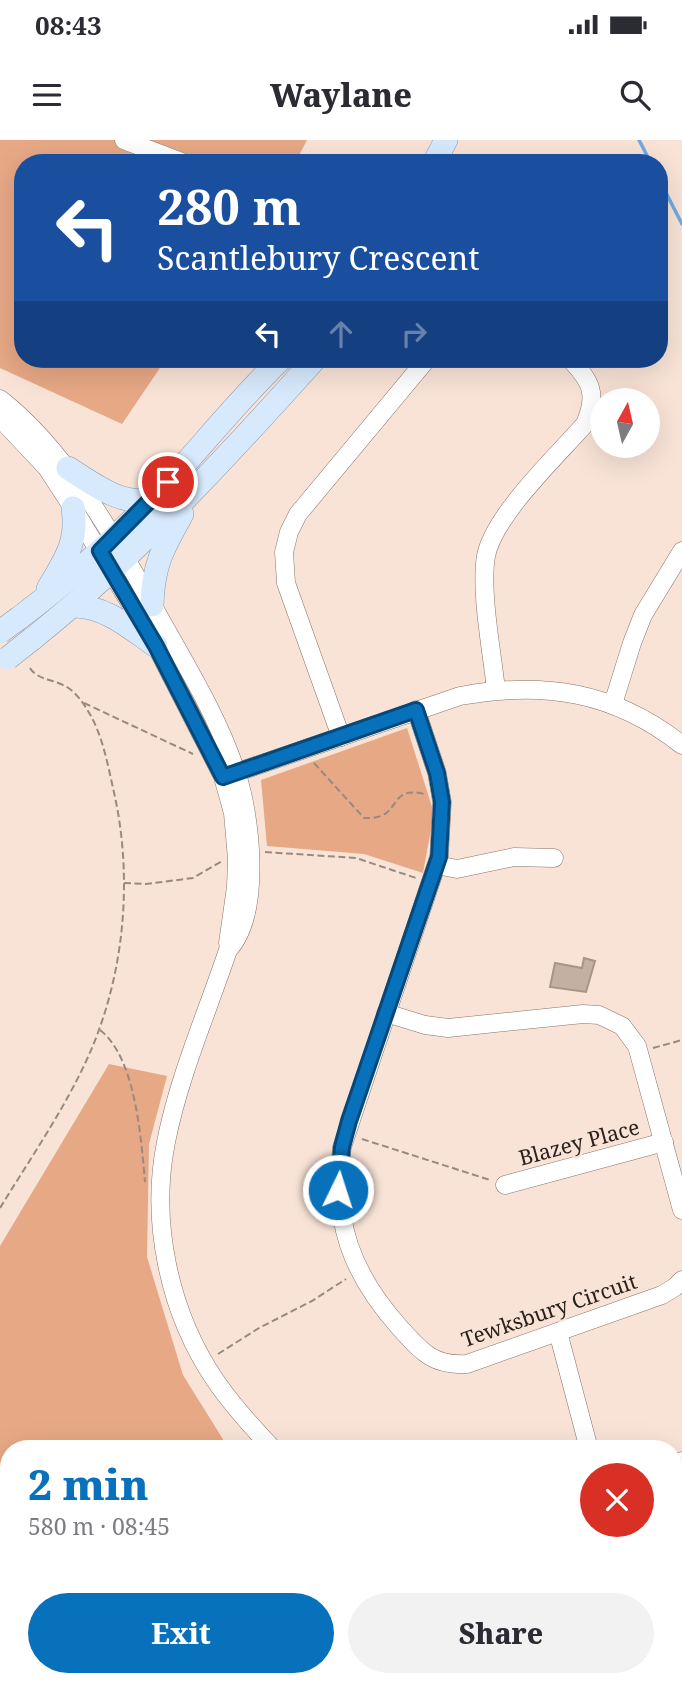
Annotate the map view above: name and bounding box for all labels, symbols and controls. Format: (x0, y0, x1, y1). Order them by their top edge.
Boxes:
text: 08:43 (35, 7, 102, 43)
text: Waylane (270, 73, 412, 116)
icon: menu (28, 76, 66, 114)
icon: search (616, 76, 654, 114)
text: 280 m (157, 173, 301, 239)
icon: left (42, 182, 133, 273)
text: Scantlebury Crescent (157, 236, 480, 279)
icon: left (249, 315, 287, 353)
icon: ahead (322, 315, 360, 353)
icon: right (395, 315, 433, 353)
north arrow (590, 388, 660, 458)
map controls (590, 388, 660, 458)
pin (138, 452, 198, 512)
icon: arrive (149, 463, 187, 501)
street label: Blazey Place (516, 1112, 642, 1172)
position arrow (301, 1153, 375, 1227)
street label: Tewksbury Circuit (458, 1267, 640, 1353)
text: 2 min (28, 1455, 149, 1512)
button: close (580, 1463, 654, 1537)
text: 580 m · 08:45 (28, 1510, 170, 1542)
button: Exit (28, 1593, 334, 1673)
button: Share (348, 1593, 654, 1673)

